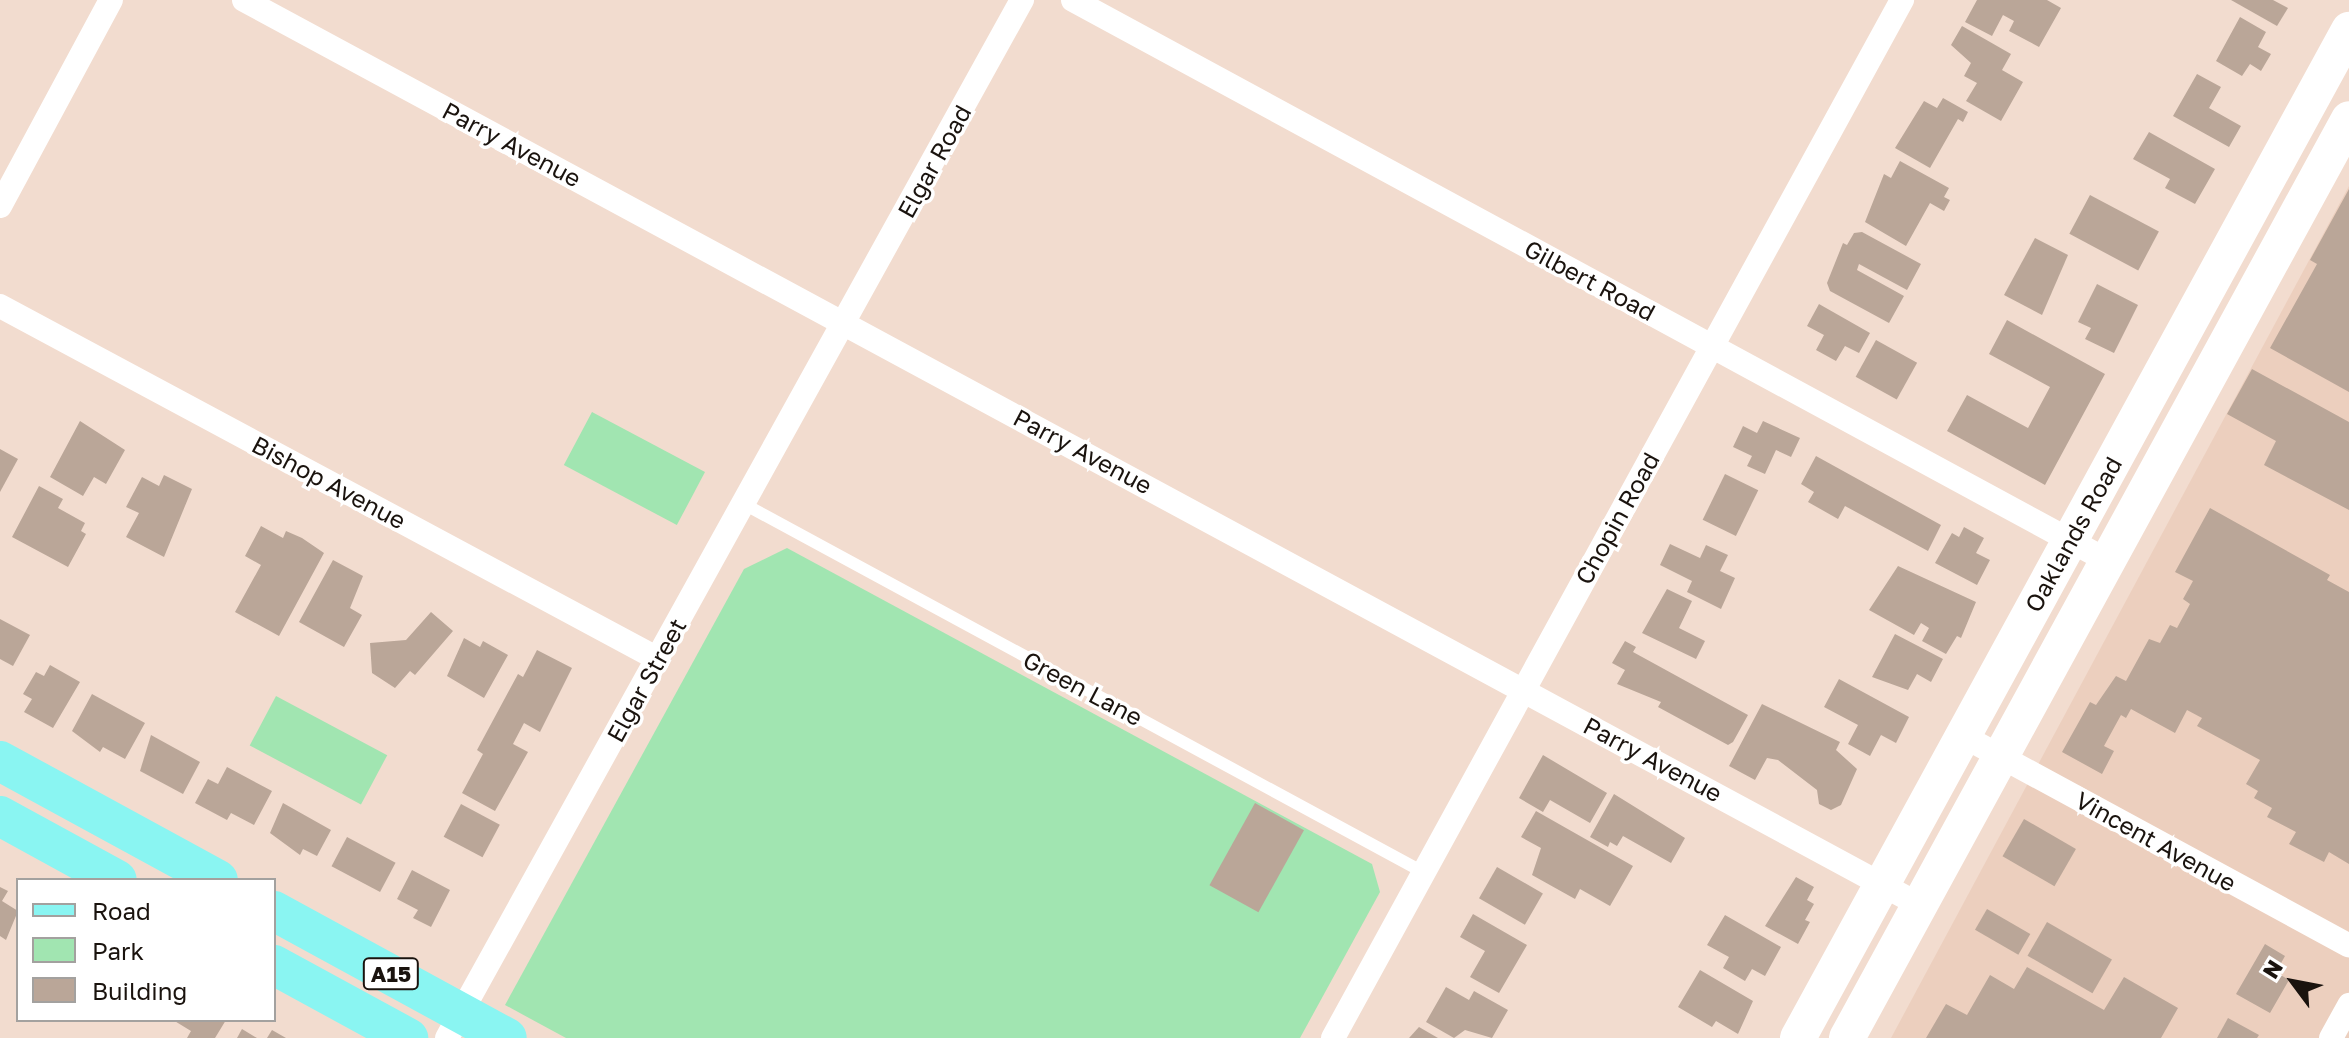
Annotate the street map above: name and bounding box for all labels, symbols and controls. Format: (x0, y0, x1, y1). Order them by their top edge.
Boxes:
street label: Parry Avenue (438, 95, 586, 193)
street label: Elgar Road (891, 100, 977, 222)
street label: Gilbert Road (1520, 233, 1660, 327)
street label: Parry Avenue (1009, 402, 1157, 500)
street label: Bishop Avenue (247, 429, 411, 535)
street label: Chopin Road (1569, 447, 1665, 589)
street label: Oaklands Road (2018, 451, 2128, 617)
street label: Elgar Street (600, 613, 692, 747)
street label: Green Lane (1018, 645, 1148, 731)
street label: Parry Avenue (1579, 710, 1727, 808)
street label: Vincent Avenue (2071, 785, 2241, 897)
legend (16, 878, 276, 1022)
text: Road (92, 896, 151, 925)
text: Park (92, 936, 144, 965)
north arrow (2253, 942, 2333, 1022)
text: N (2256, 955, 2288, 983)
road number: A15 (361, 956, 421, 992)
text: Building (92, 976, 187, 1005)

